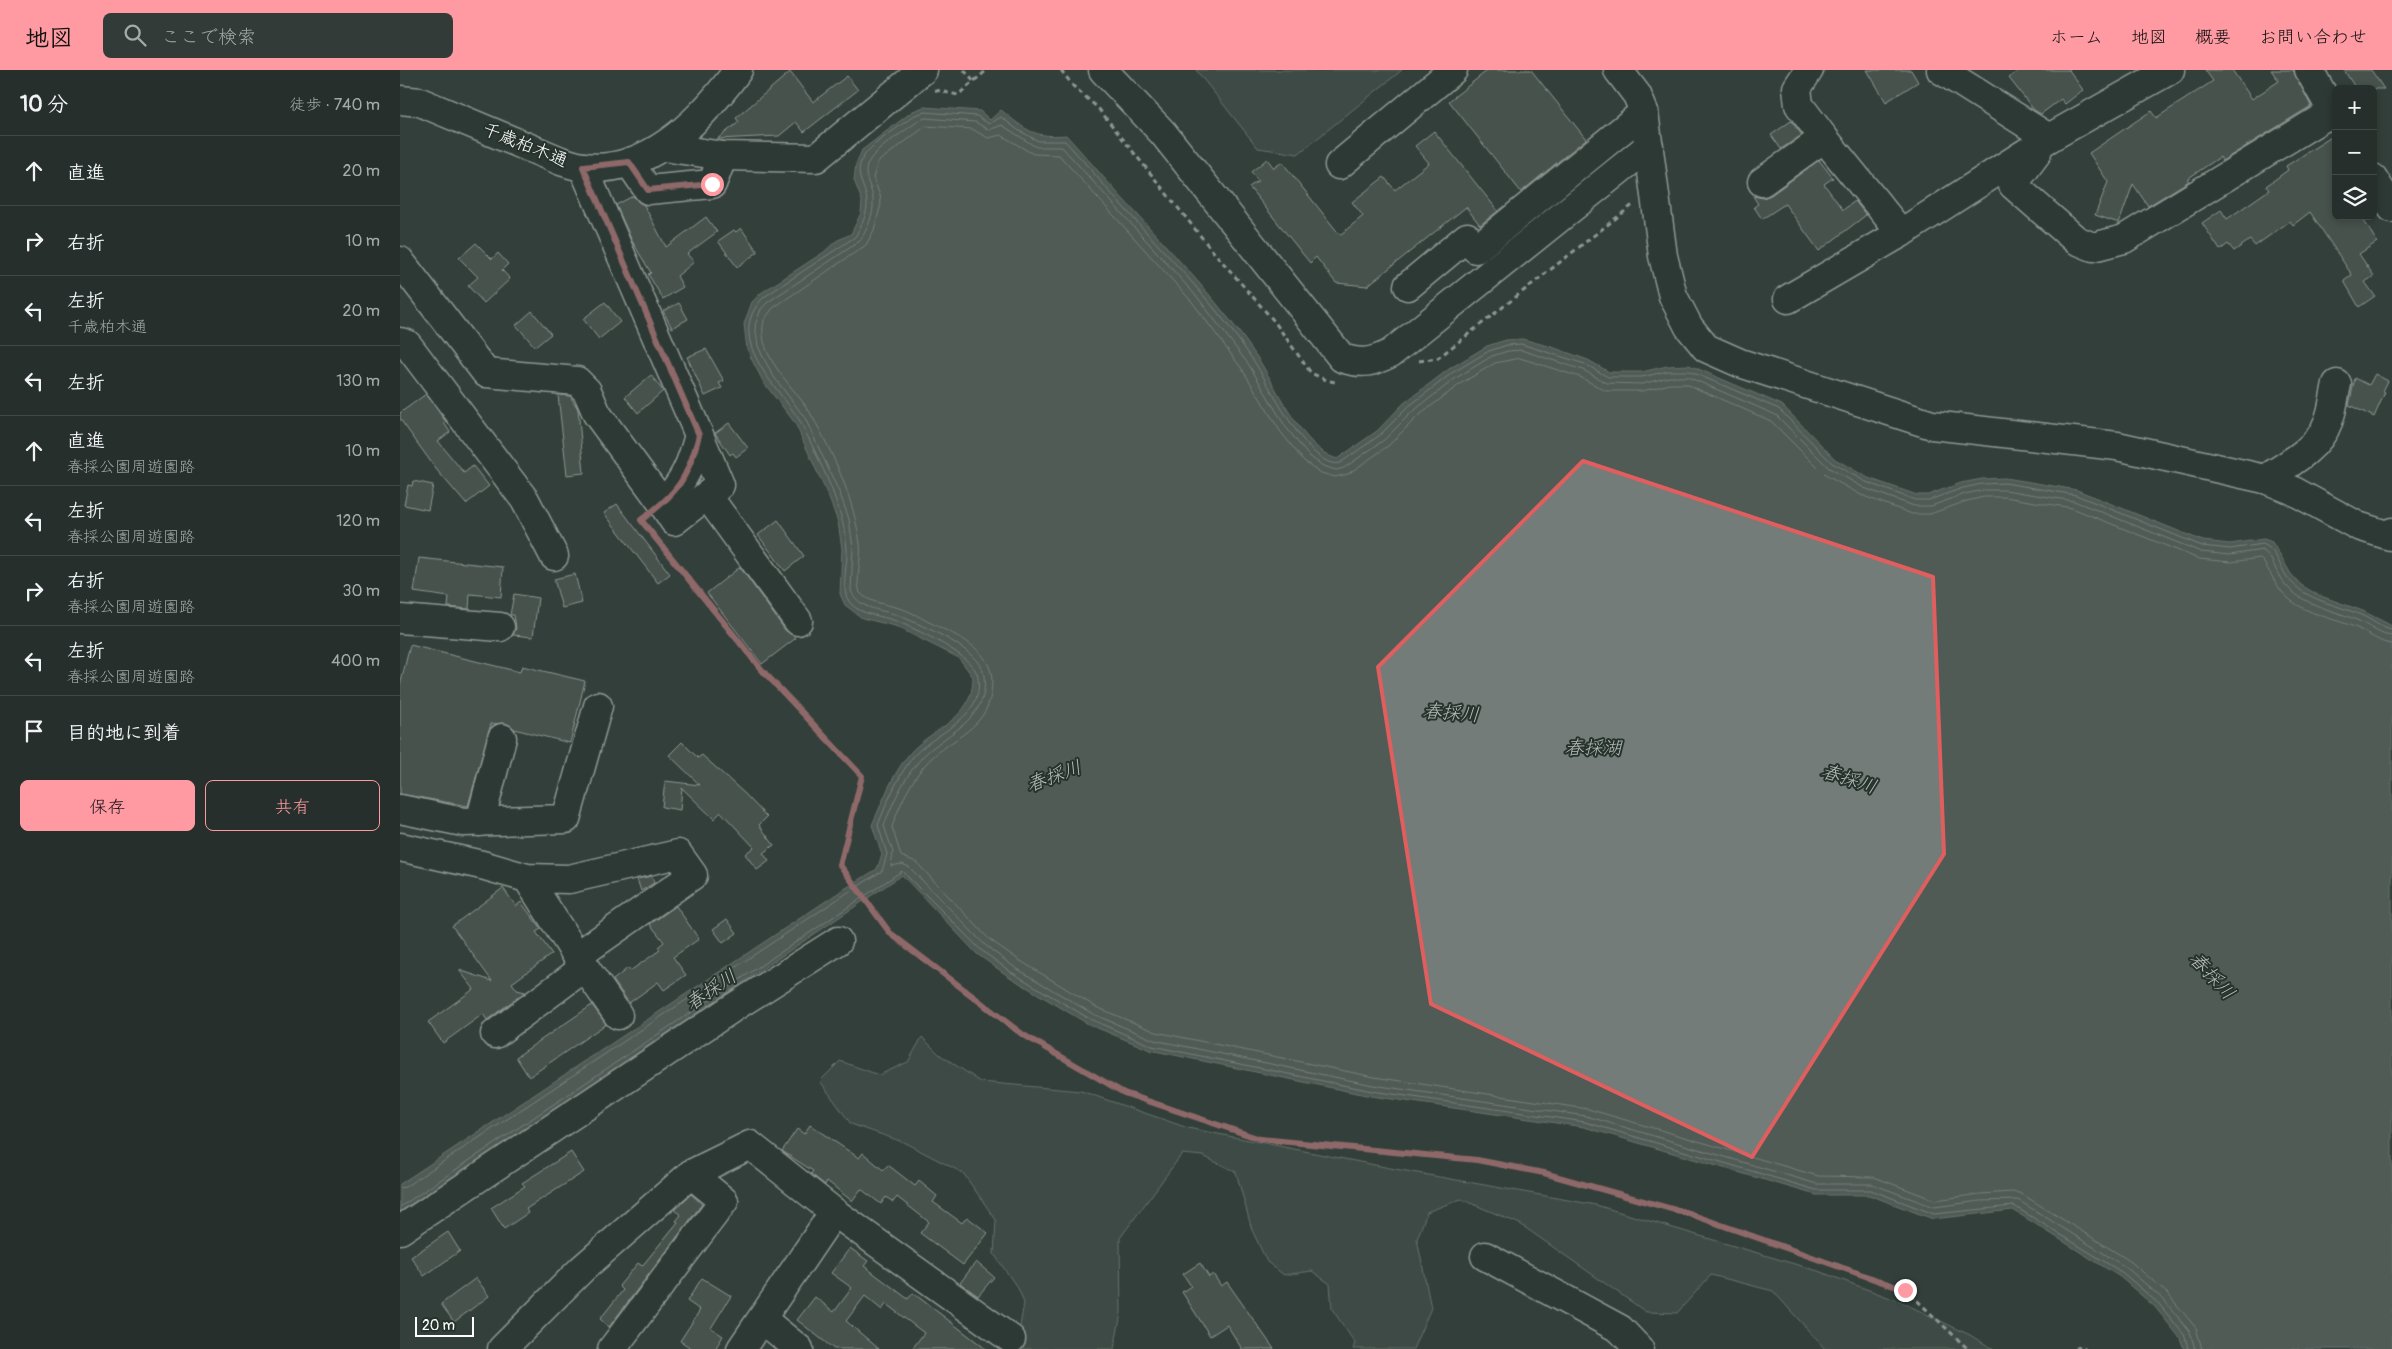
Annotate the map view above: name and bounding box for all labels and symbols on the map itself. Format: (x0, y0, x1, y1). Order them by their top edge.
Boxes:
street label: 千歳柏木通 (479, 117, 571, 173)
route start (701, 173, 724, 196)
water label: 春採川 (1422, 699, 1480, 727)
water label: 春採湖 (1564, 736, 1623, 760)
water label: 春採川 (1023, 755, 1085, 797)
water label: 春採川 (1818, 759, 1880, 799)
water label: 春採川 (2184, 947, 2240, 1005)
water label: 春採川 (681, 964, 741, 1016)
route end (1894, 1279, 1917, 1302)
scale bar (415, 1314, 474, 1337)

